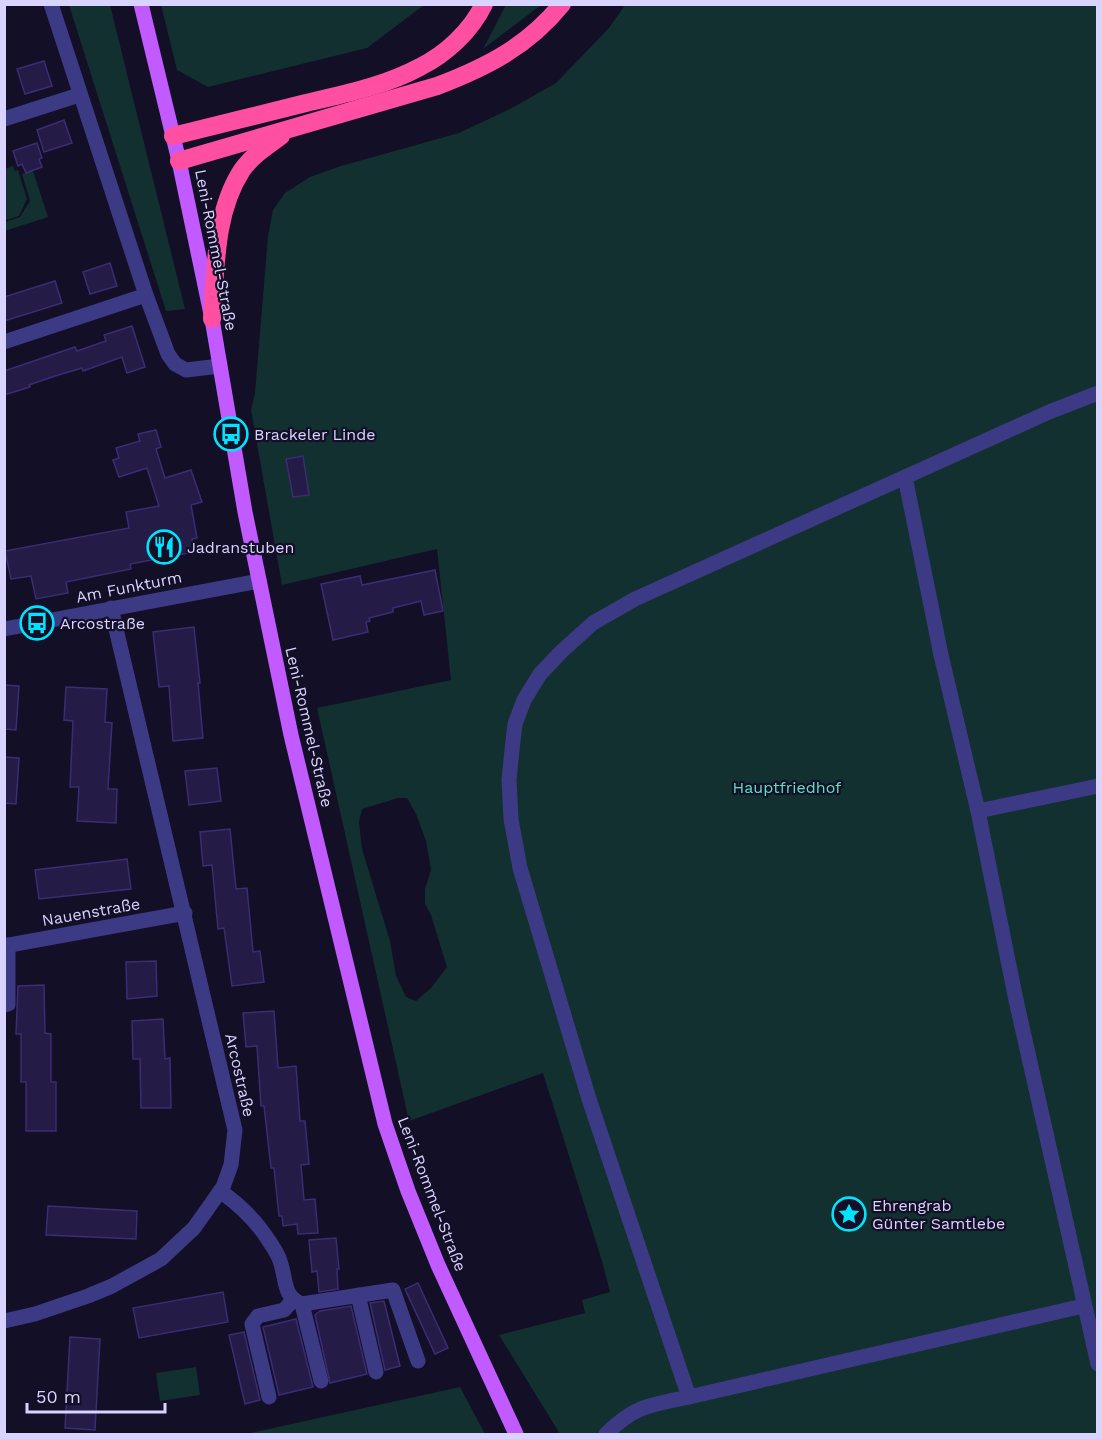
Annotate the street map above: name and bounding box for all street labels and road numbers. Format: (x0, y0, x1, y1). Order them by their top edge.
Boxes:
street label: Leni-Rommel-Straße (191, 168, 241, 332)
street label: Am Funkturm (74, 567, 184, 607)
street label: Leni-Rommel-Straße (281, 645, 337, 809)
street label: Nauenstraße (40, 894, 142, 930)
street label: Arcostraße (221, 1031, 259, 1119)
street label: Leni-Rommel-Straße (394, 1114, 470, 1274)

